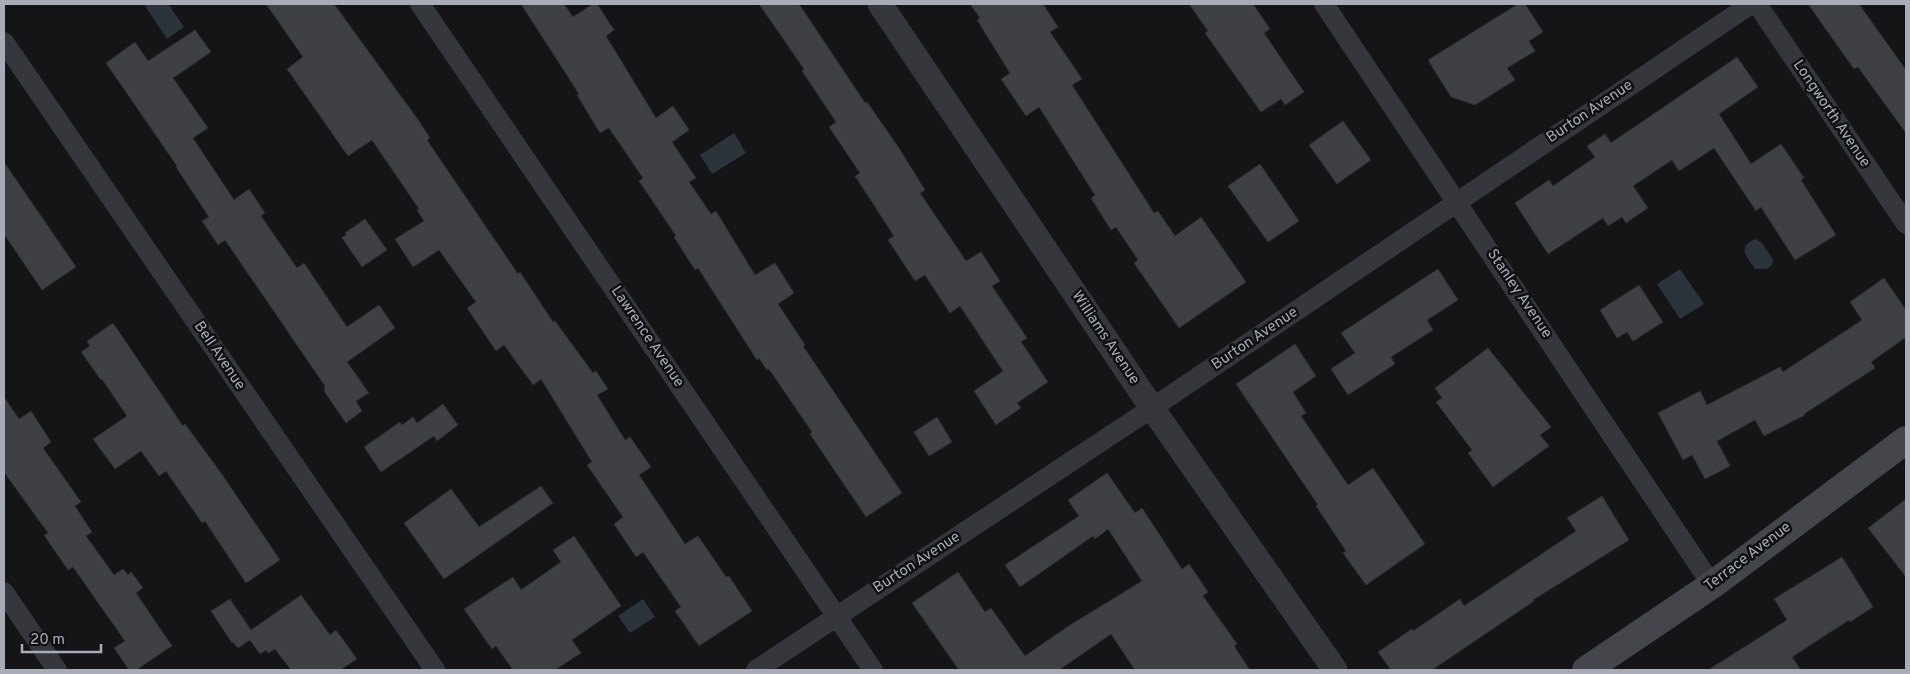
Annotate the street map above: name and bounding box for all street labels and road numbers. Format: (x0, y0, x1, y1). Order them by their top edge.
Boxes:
street label: Longworth Avenue (1788, 57, 1874, 171)
street label: Burton Avenue (1543, 76, 1637, 148)
street label: Stanley Avenue (1482, 246, 1556, 342)
street label: Lawrence Avenue (606, 283, 688, 391)
street label: Williams Avenue (1067, 288, 1143, 388)
street label: Burton Avenue (1208, 303, 1302, 375)
street label: Bell Avenue (189, 318, 249, 394)
street label: Terrace Avenue (1701, 518, 1795, 596)
street label: Burton Avenue (870, 528, 964, 598)

